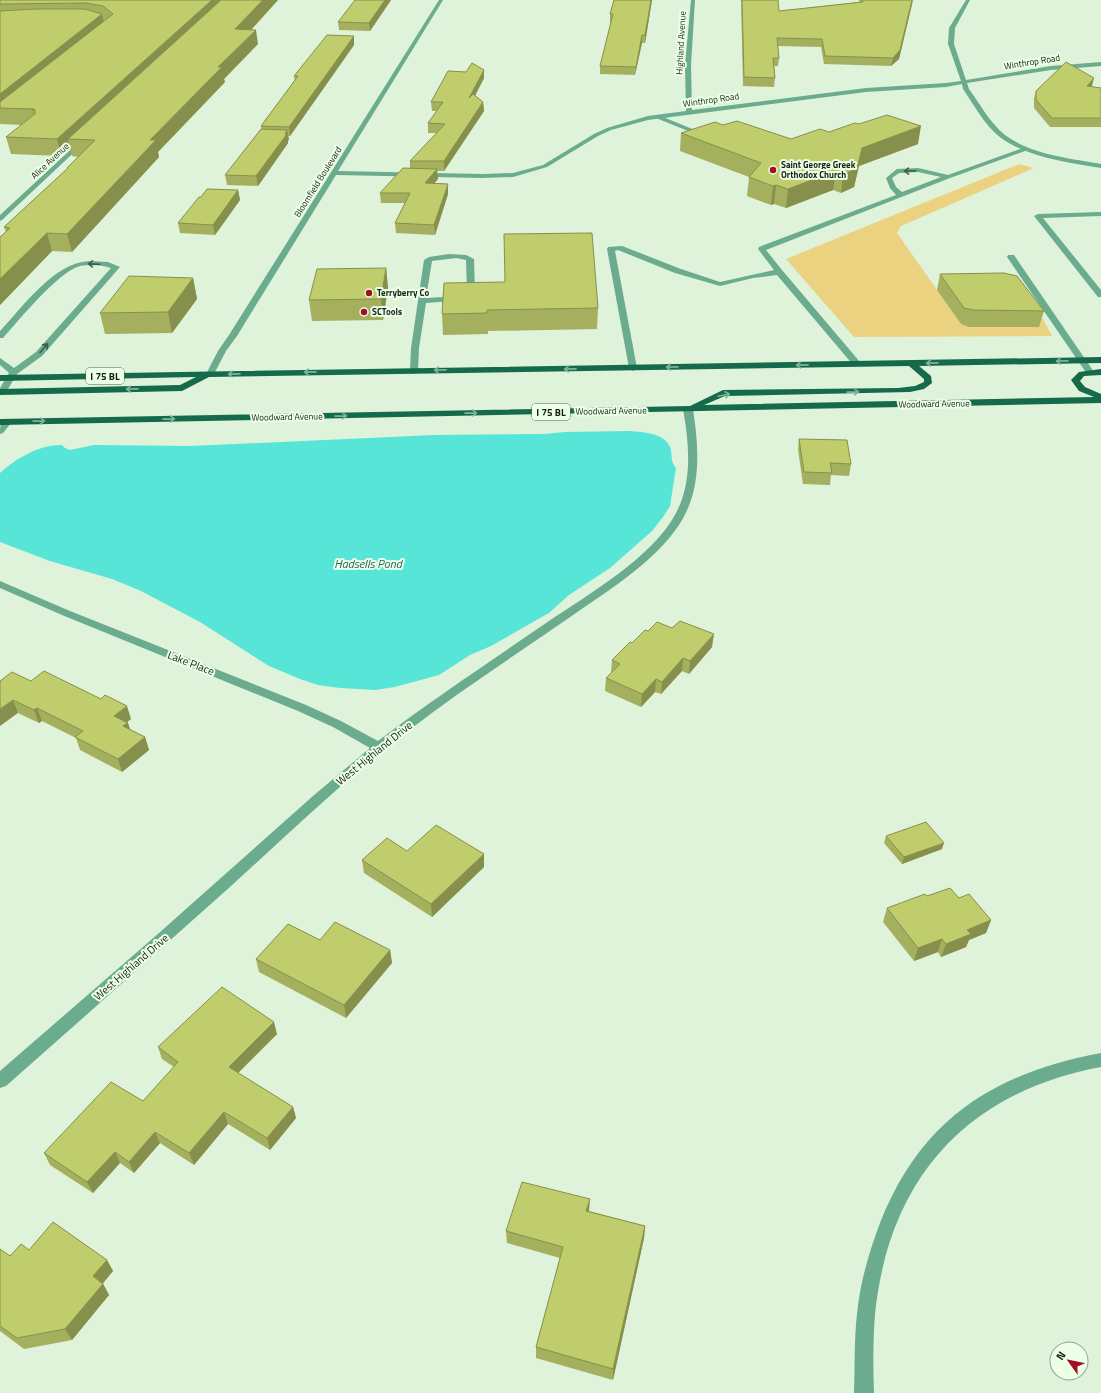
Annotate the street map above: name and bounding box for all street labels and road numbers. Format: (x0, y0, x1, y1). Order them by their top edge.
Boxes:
street label: Highland Avenue (672, 10, 689, 75)
street label: Winthrop Road (1003, 51, 1061, 72)
street label: Winthrop Road (682, 89, 740, 110)
street label: Alice Avenue (28, 139, 72, 182)
street label: Bloomfield Boulevard (291, 144, 345, 220)
road number: I 75 BL (86, 368, 124, 384)
street label: Woodward Avenue (898, 396, 970, 411)
street label: Woodward Avenue (575, 403, 647, 418)
road number: I 75 BL (532, 404, 570, 420)
street label: Woodward Avenue (251, 409, 323, 424)
street label: Lake Place (165, 647, 217, 679)
street label: West Highland Drive (332, 717, 416, 789)
street label: West Highland Drive (90, 930, 172, 1004)

